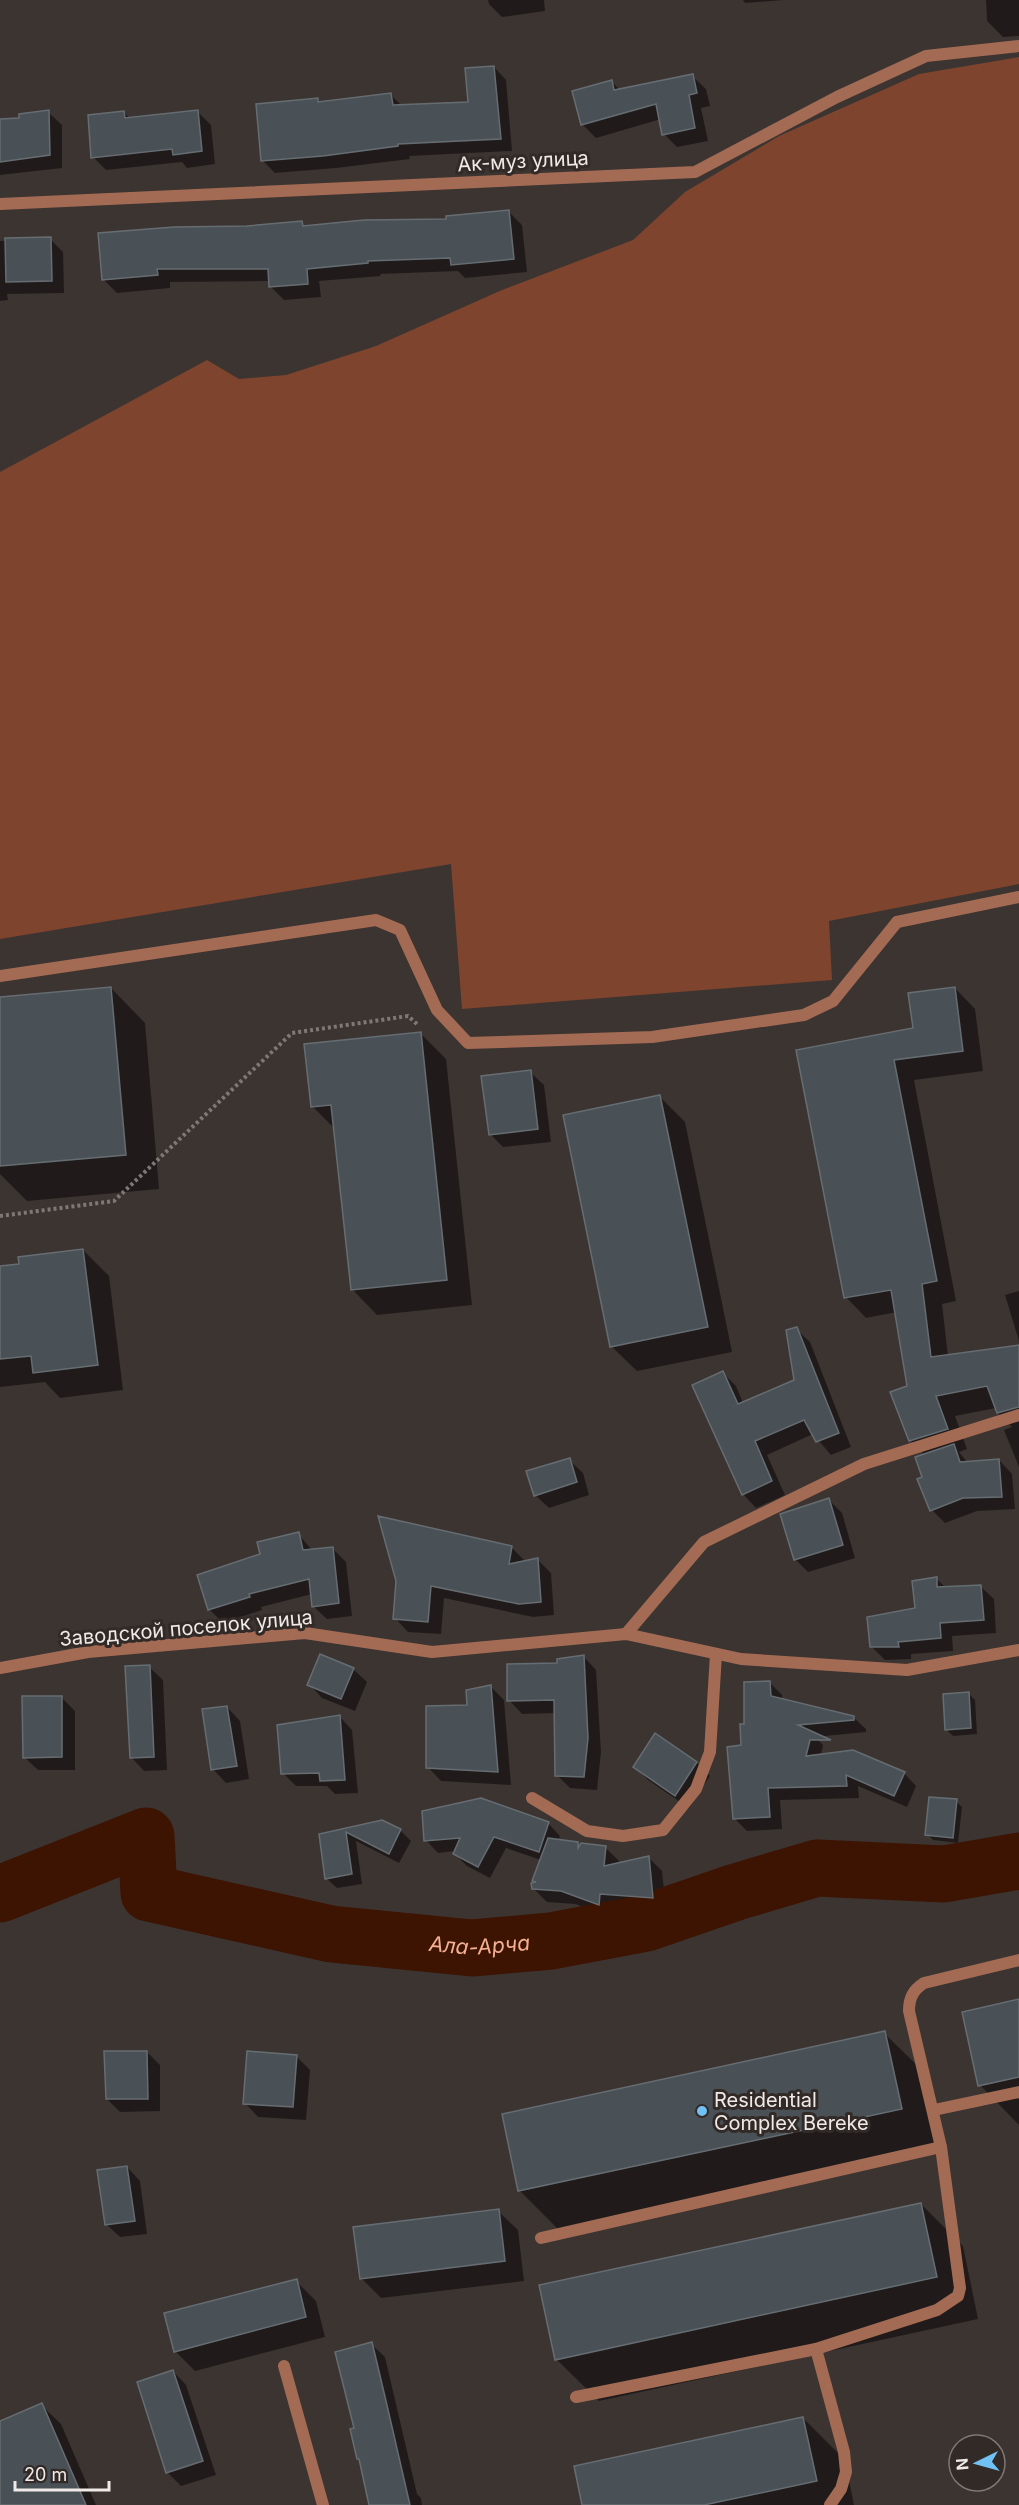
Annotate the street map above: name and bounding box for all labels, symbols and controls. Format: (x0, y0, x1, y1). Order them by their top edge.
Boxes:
street label: Ак-муз улица (457, 146, 589, 176)
street label: Заводской поселок улица (58, 1605, 314, 1651)
water label: Ала-Арча (427, 1930, 531, 1960)
place label: Residential Complex Bereke (714, 2088, 869, 2135)
marker: Residential Complex Bereke (695, 2104, 709, 2118)
north arrow (947, 2433, 1007, 2493)
scale bar (15, 2454, 110, 2492)
text: N (952, 2457, 973, 2471)
text: 20 m (24, 2464, 67, 2485)

